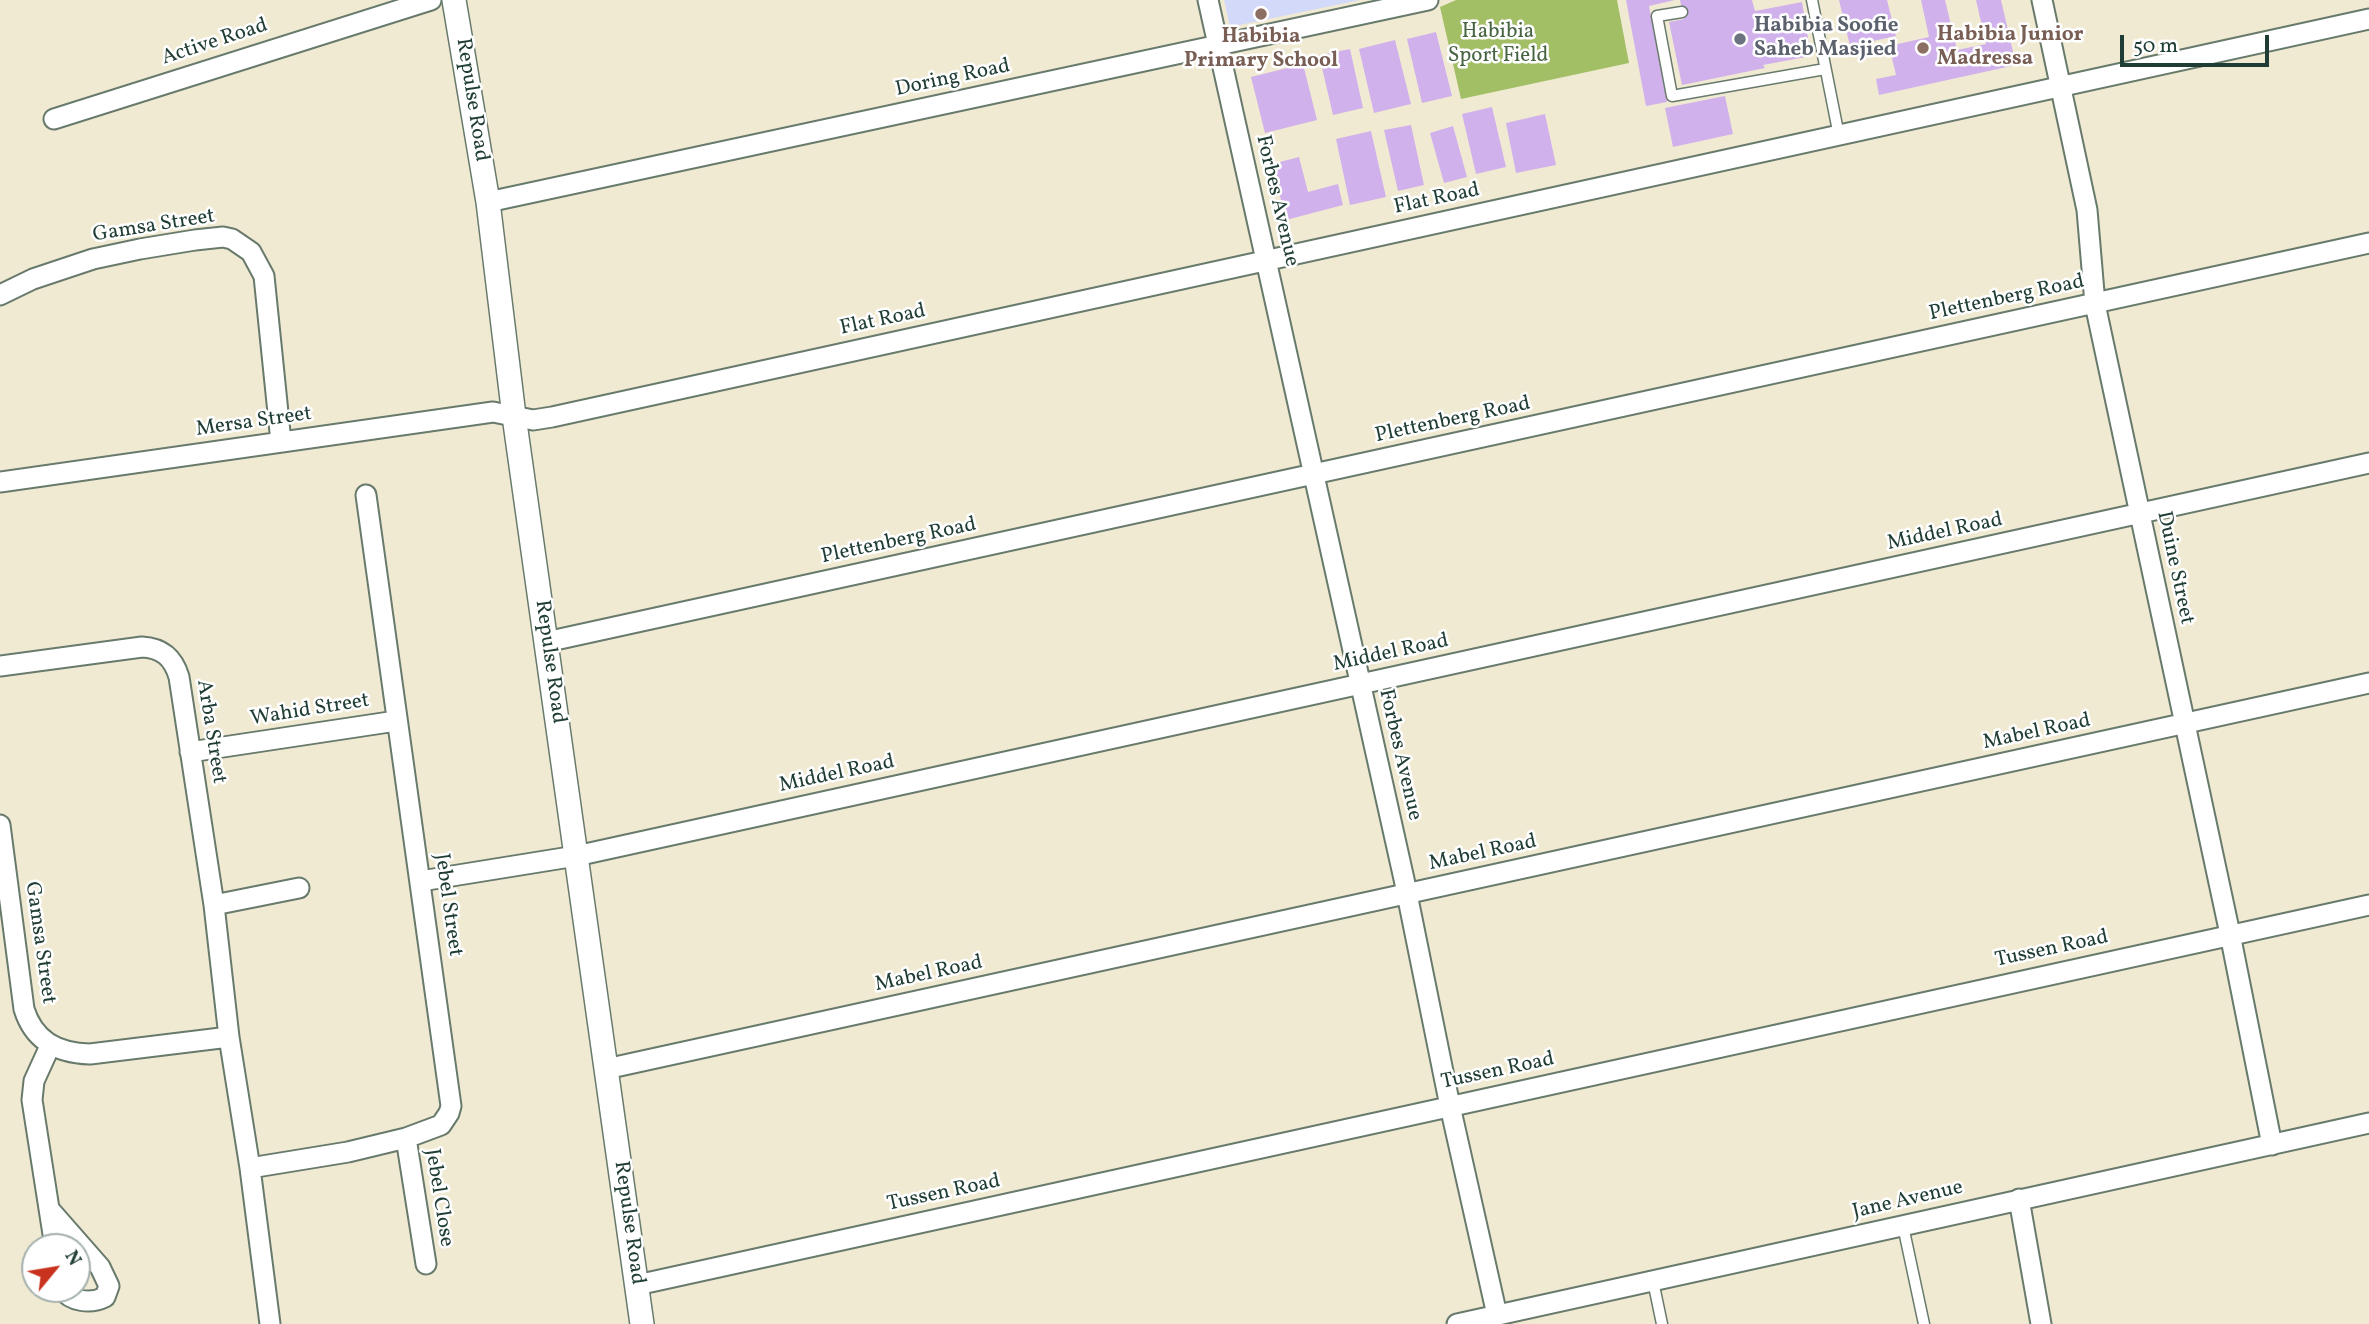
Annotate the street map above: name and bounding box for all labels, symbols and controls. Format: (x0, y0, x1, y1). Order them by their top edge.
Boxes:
marker: Habibia Primary School (1253, 6, 1269, 22)
street label: Active Road (159, 14, 271, 72)
place label: Habibia Soofie Saheb Masjied (1754, 14, 1898, 64)
park label: Habibia Sport Field (1448, 20, 1548, 70)
scale bar (2124, 21, 2273, 65)
place label: Habibia Junior Madressa (1937, 23, 2084, 73)
place label: Habibia Primary School (1184, 25, 1338, 75)
marker: Habibia Soofie Saheb Masjied (1732, 31, 1748, 47)
text: 50 m (2133, 32, 2178, 61)
street label: Repulse Road (449, 36, 493, 164)
marker: Habibia Junior Madressa (1915, 40, 1931, 56)
street label: Doring Road (893, 55, 1013, 103)
street label: Forbes Avenue (1249, 133, 1303, 269)
street label: Flat Road (1392, 179, 1482, 221)
street label: Gamsa Street (91, 205, 217, 249)
street label: Plettenberg Road (1927, 270, 2087, 328)
street label: Flat Road (838, 300, 928, 342)
street label: Plettenberg Road (1373, 392, 1533, 450)
street label: Mersa Street (195, 402, 313, 444)
street label: Middel Road (1885, 508, 2005, 558)
street label: Duine Street (2150, 509, 2198, 627)
street label: Plettenberg Road (819, 513, 979, 571)
street label: Repulse Road (528, 599, 570, 725)
street label: Middel Road (1331, 629, 1451, 679)
street label: Arba Street (189, 678, 231, 786)
street label: Forbes Avenue (1372, 687, 1426, 823)
street label: Wahid Street (249, 689, 371, 733)
street label: Mabel Road (1981, 709, 2093, 757)
street label: Middel Road (777, 750, 897, 800)
street label: Mabel Road (1427, 830, 1539, 878)
street label: Jebel Street (427, 852, 467, 958)
street label: Gamsa Street (18, 880, 60, 1006)
street label: Tussen Road (1993, 926, 2111, 974)
street label: Mabel Road (873, 951, 985, 999)
street label: Tussen Road (1439, 1048, 1557, 1096)
street label: Jebel Close (418, 1147, 458, 1249)
street label: Repulse Road (607, 1160, 649, 1286)
street label: Tussen Road (885, 1170, 1003, 1218)
street label: Jane Avenue (1850, 1176, 1966, 1226)
north arrow (21, 1233, 91, 1303)
text: N (58, 1246, 87, 1271)

